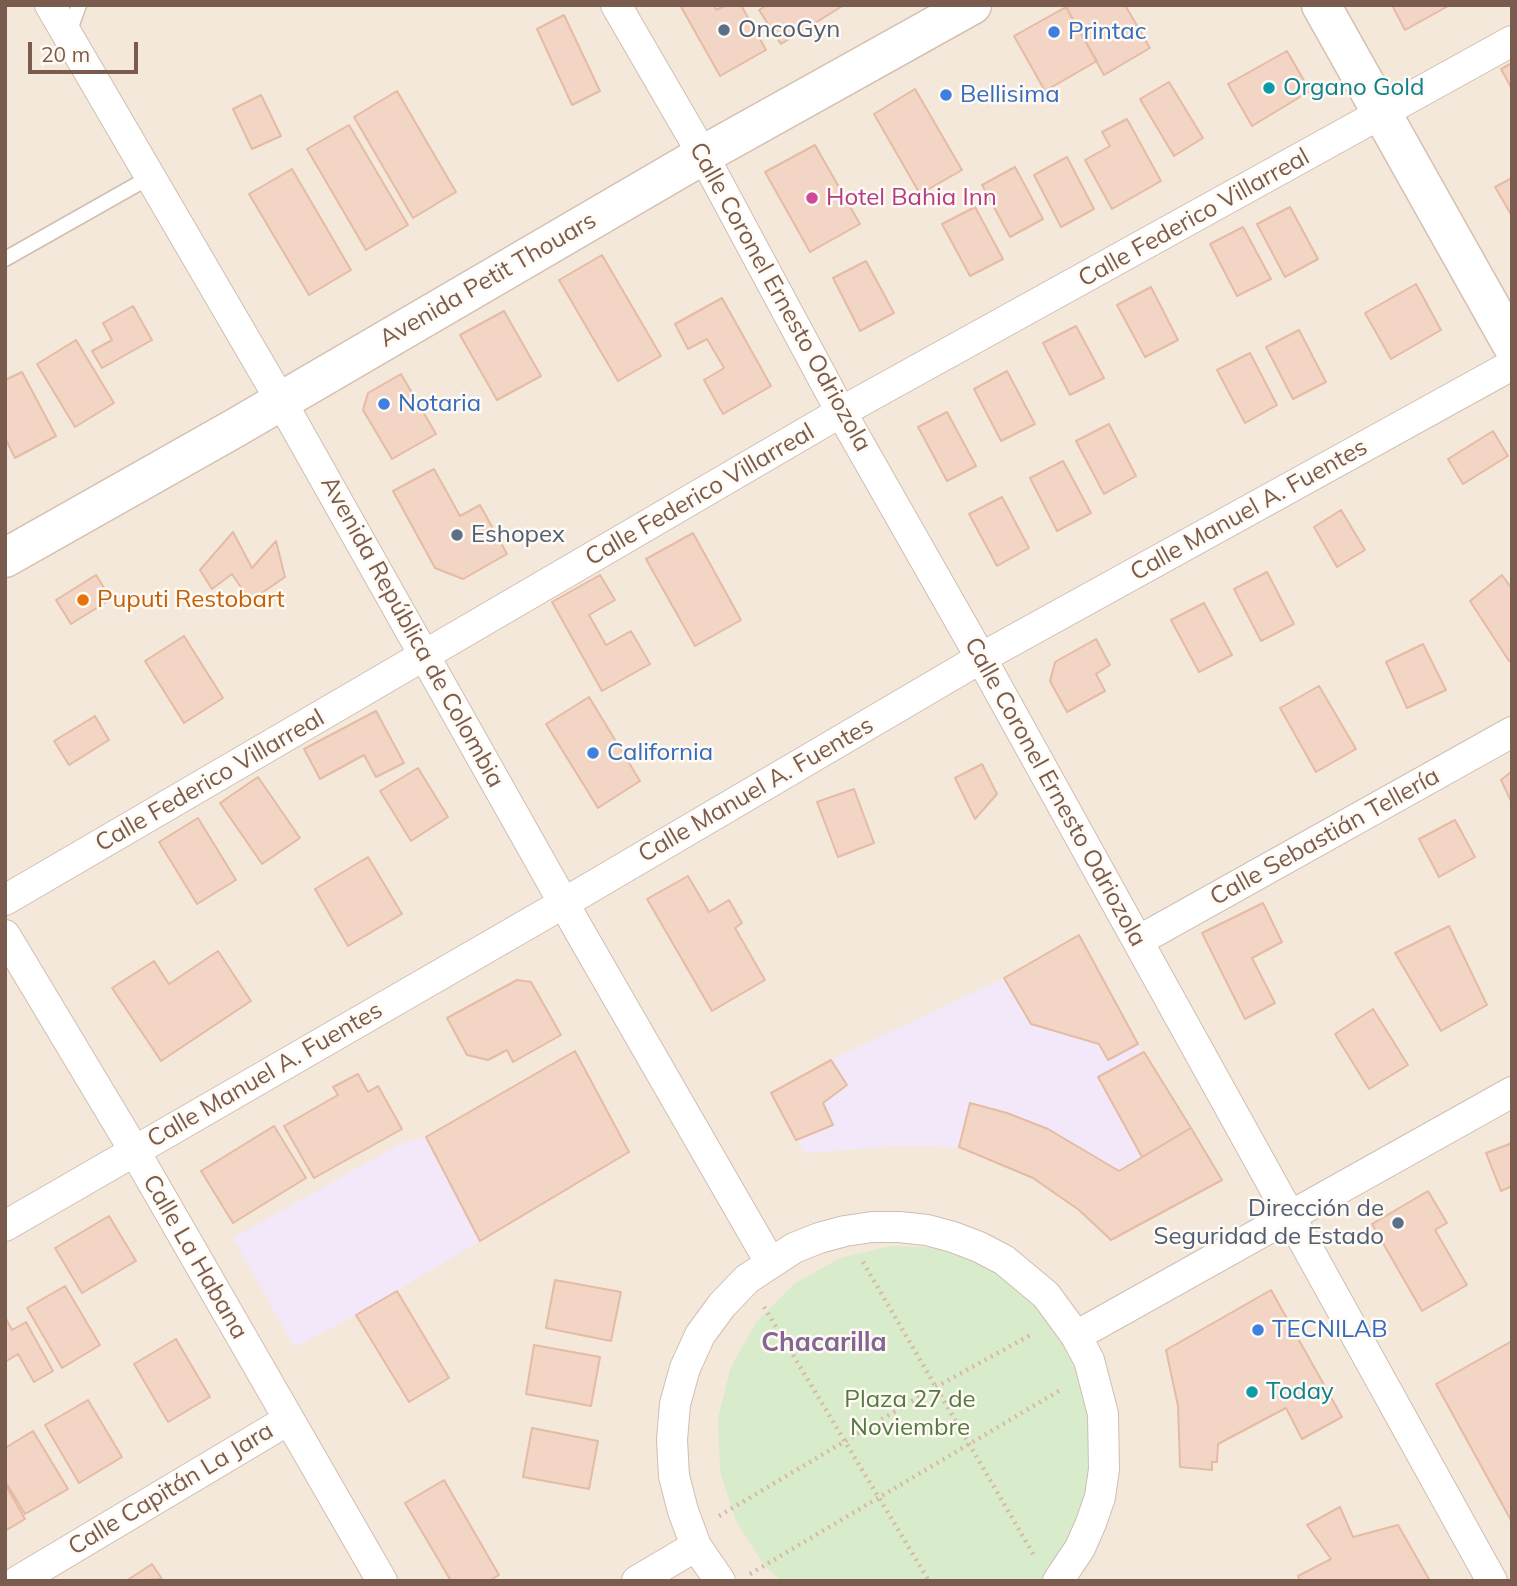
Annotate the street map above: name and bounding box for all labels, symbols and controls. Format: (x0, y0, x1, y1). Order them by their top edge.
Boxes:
place label: OncoGyn (738, 16, 840, 44)
place label: Printac (1068, 18, 1147, 46)
marker: OncoGyn (716, 22, 732, 38)
marker: Printac (1046, 24, 1062, 40)
scale bar (32, 28, 142, 72)
text: 20 m (41, 41, 90, 67)
place label: Organo Gold (1283, 74, 1424, 102)
marker: Organo Gold (1261, 80, 1277, 96)
place label: Bellisima (960, 81, 1060, 109)
marker: Bellisima (938, 87, 954, 103)
street label: Calle Coronel Ernesto Odriozola (683, 138, 877, 456)
street label: Calle Federico Villarreal (1074, 143, 1314, 293)
place label: Hotel Bahia Inn (826, 184, 997, 212)
marker: Hotel Bahia Inn (804, 190, 820, 206)
street label: Avenida Petit Thouars (375, 206, 601, 354)
place label: Notaria (398, 390, 481, 418)
marker: Notaria (376, 396, 392, 412)
street label: Calle Federico Villarreal (580, 418, 820, 572)
street label: Calle Manuel A. Fuentes (1126, 433, 1372, 587)
street label: Avenida República de Colombia (314, 471, 510, 793)
place label: Eshopex (471, 521, 565, 549)
marker: Eshopex (449, 527, 465, 543)
place label: Puputi Restobart (97, 586, 285, 614)
marker: Puputi Restobart (75, 592, 91, 608)
street label: Calle Coronel Ernesto Odriozola (958, 633, 1152, 951)
street label: Calle Federico Villarreal (90, 704, 330, 858)
street label: Calle Manuel A. Fuentes (633, 711, 879, 869)
place label: California (607, 739, 713, 767)
marker: California (585, 745, 601, 761)
street label: Calle Sebastián Tellería (1205, 762, 1445, 912)
street label: Calle Manuel A. Fuentes (142, 996, 388, 1154)
street label: Calle La Habana (136, 1170, 254, 1344)
place label: Dirección de Seguridad de Estado (1153, 1195, 1384, 1251)
marker: Dirección de Seguridad de Estado (1390, 1215, 1406, 1231)
place label: TECNILAB (1272, 1316, 1388, 1344)
marker: TECNILAB (1250, 1322, 1266, 1338)
district label: Chacarilla (761, 1327, 887, 1359)
place label: Today (1266, 1378, 1334, 1406)
marker: Today (1244, 1384, 1260, 1400)
park label: Plaza 27 de Noviembre (844, 1386, 976, 1442)
street label: Calle Capitán La Jara (63, 1416, 279, 1562)

